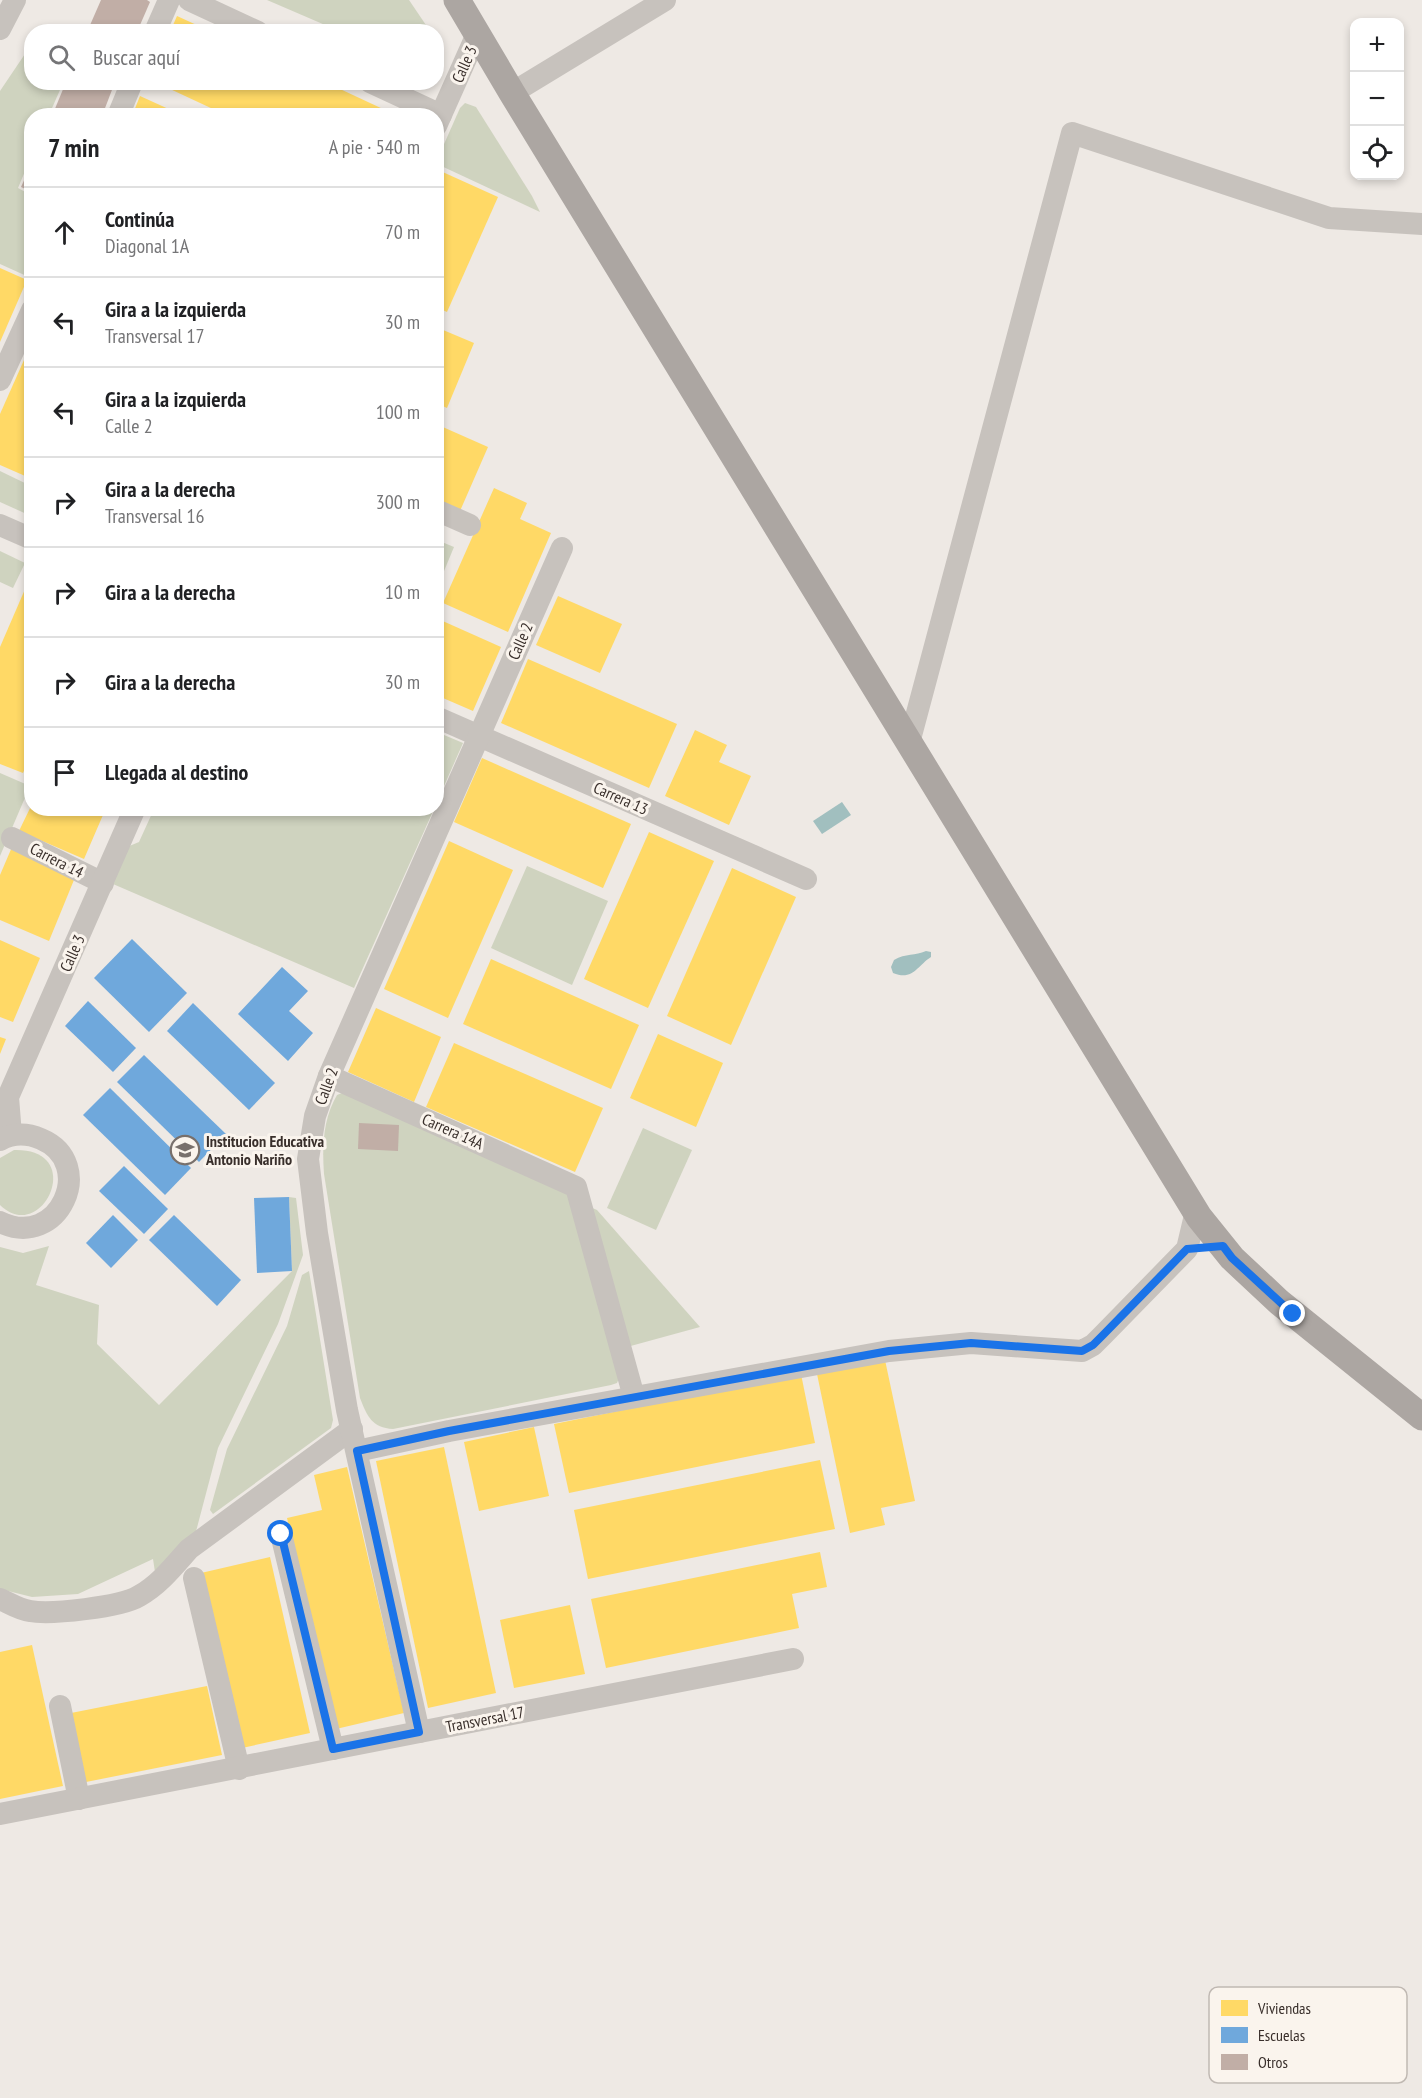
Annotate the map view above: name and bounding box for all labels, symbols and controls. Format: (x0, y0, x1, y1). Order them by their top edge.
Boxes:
map controls (1350, 18, 1404, 180)
button: + (1350, 18, 1404, 72)
search box (24, 24, 444, 90)
icon: search (45, 41, 78, 74)
street label: Calle 3 (447, 42, 481, 86)
text: Buscar aquí (93, 43, 180, 71)
button: − (1350, 72, 1404, 126)
button: locate (1350, 126, 1404, 180)
text: 7 min (48, 131, 99, 164)
text: A pie · 540 m (329, 134, 420, 160)
text: Continúa (105, 205, 174, 233)
icon: ahead (48, 216, 81, 249)
text: 70 m (385, 219, 420, 245)
text: Diagonal 1A (105, 233, 189, 259)
text: Gira a la izquierda (105, 295, 246, 323)
icon: left (48, 306, 81, 339)
text: 30 m (385, 309, 420, 335)
text: Transversal 17 (105, 323, 204, 349)
text: Gira a la izquierda (105, 385, 246, 413)
icon: left (48, 396, 81, 429)
text: 100 m (376, 399, 420, 425)
text: Calle 2 (105, 413, 153, 439)
text: Gira a la derecha (105, 475, 235, 503)
icon: right (48, 486, 81, 519)
text: 300 m (376, 489, 420, 515)
text: Transversal 16 (105, 503, 204, 529)
icon: right (48, 576, 81, 609)
text: Gira a la derecha (105, 578, 235, 606)
text: 10 m (385, 579, 420, 605)
street label: Calle 2 (503, 619, 537, 663)
icon: right (48, 666, 81, 699)
text: Gira a la derecha (105, 668, 235, 696)
text: 30 m (385, 669, 420, 695)
icon: arrive (48, 756, 81, 789)
text: Llegada al destino (105, 758, 248, 786)
street label: Carrera 13 (591, 777, 651, 819)
street label: Carrera 14 (27, 838, 87, 882)
street label: Calle 3 (55, 931, 89, 975)
street label: Calle 2 (310, 1065, 342, 1107)
street label: Carrera 14A (419, 1109, 487, 1154)
place label: Institucion Educativa Antonio Nariño (205, 1131, 324, 1169)
school or university icon: Institucion Educativa Antonio Nariño (169, 1134, 201, 1166)
route end (1279, 1300, 1305, 1326)
route start (267, 1520, 293, 1546)
street label: Transversal 17 (444, 1702, 526, 1736)
legend (1209, 1987, 1407, 2083)
text: Viviendas (1257, 1998, 1311, 2018)
text: Escuelas (1258, 2025, 1305, 2045)
text: Otros (1258, 2052, 1288, 2072)

